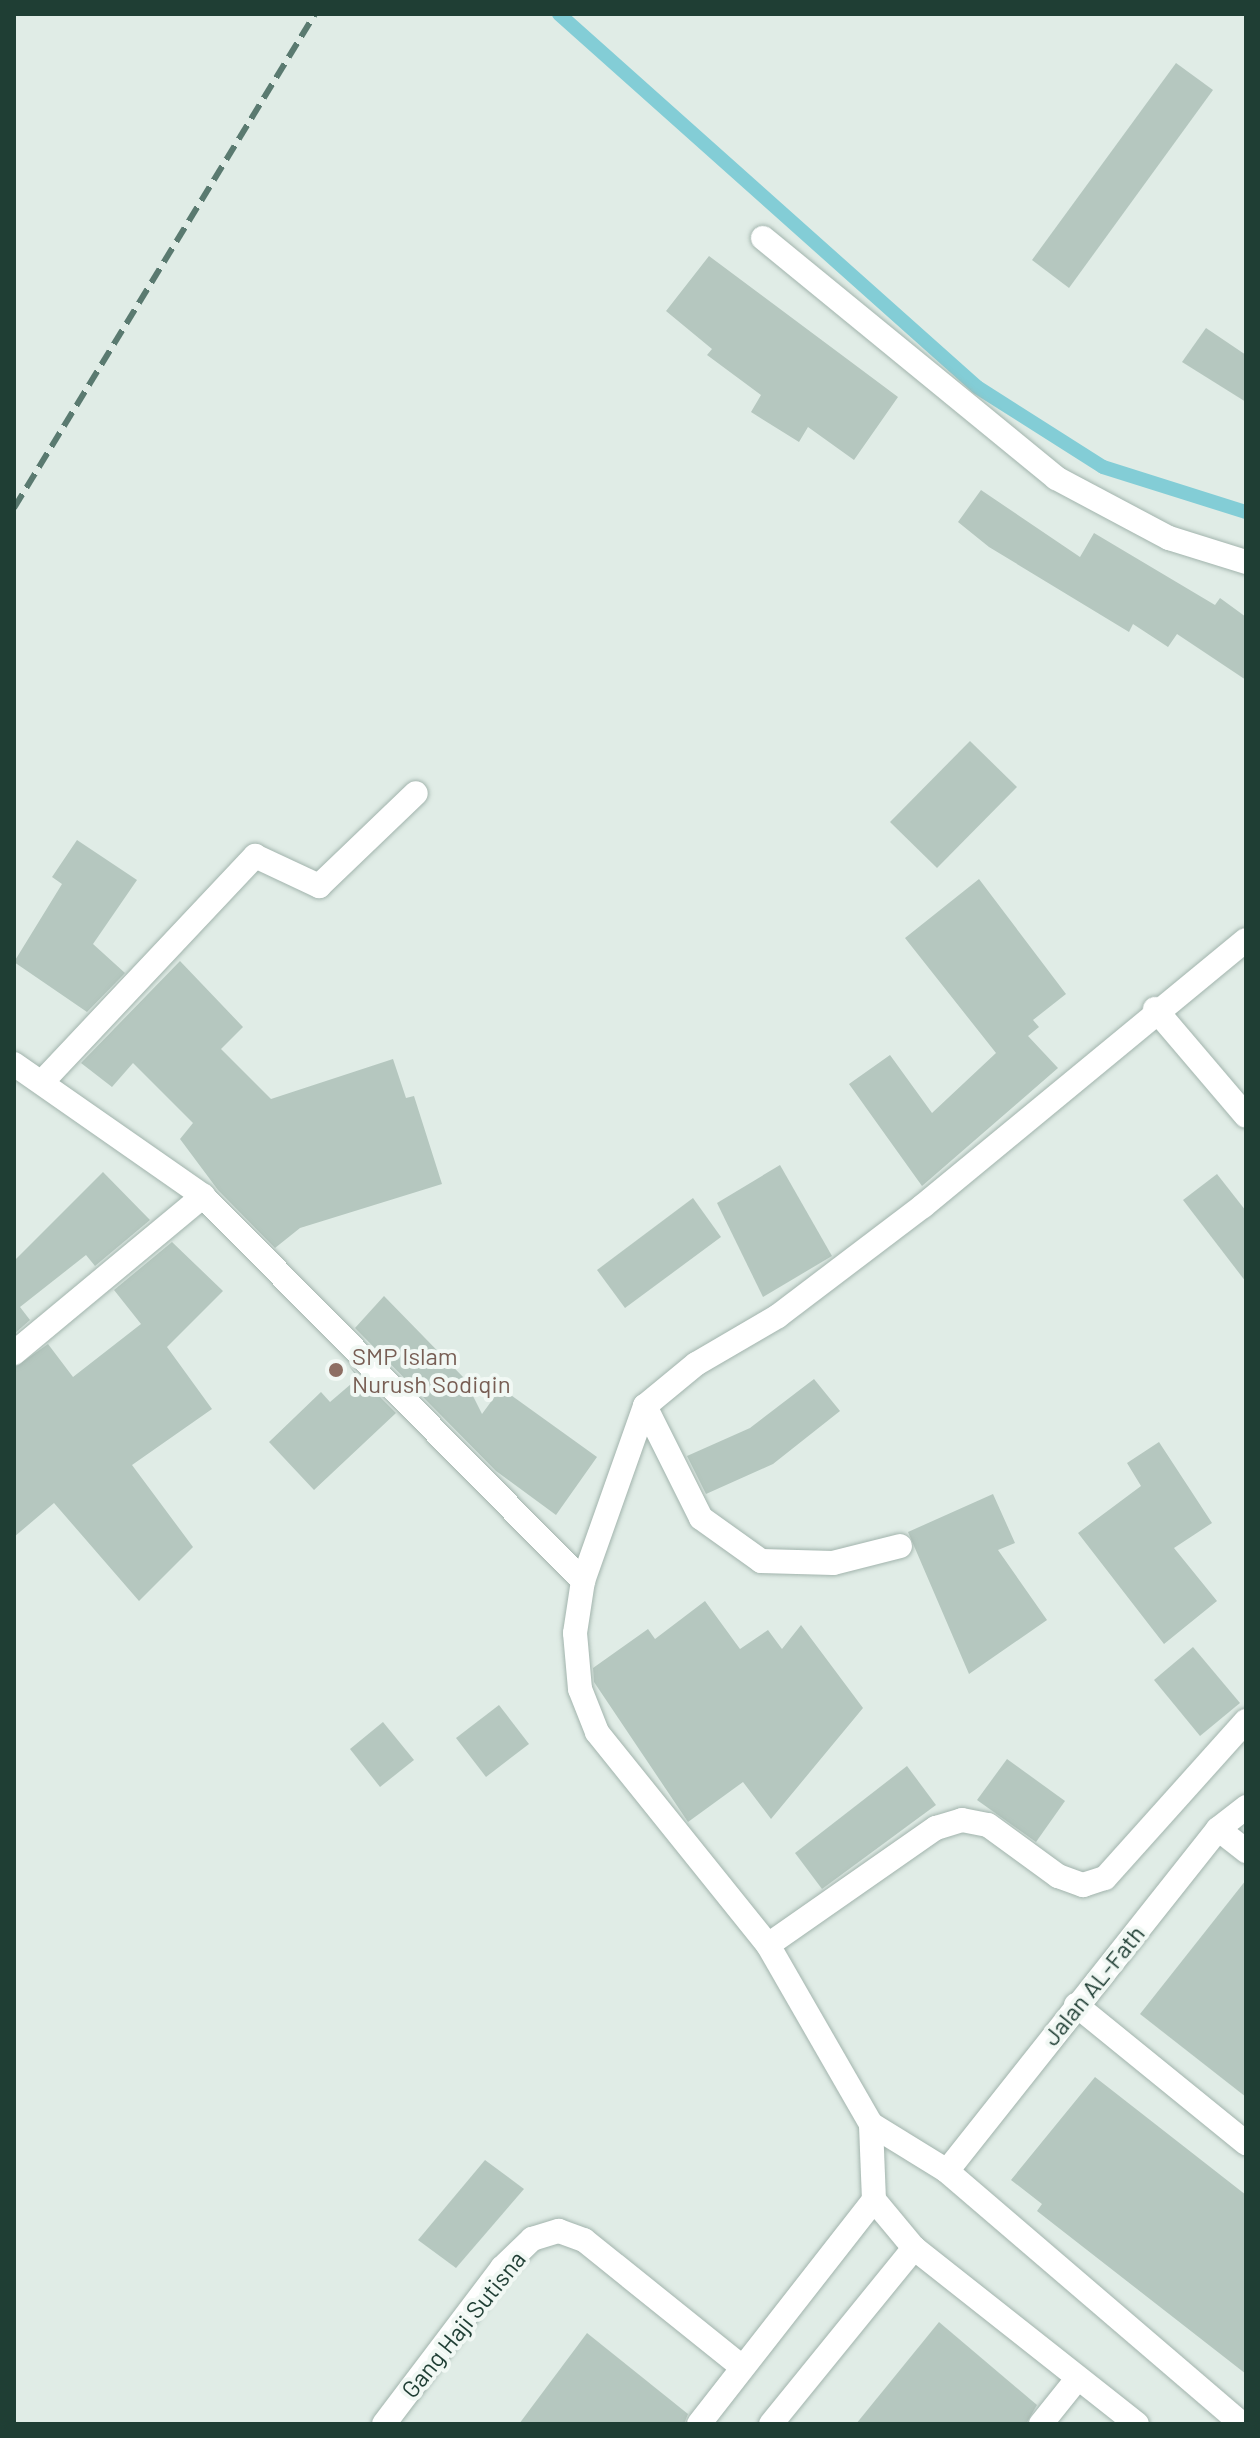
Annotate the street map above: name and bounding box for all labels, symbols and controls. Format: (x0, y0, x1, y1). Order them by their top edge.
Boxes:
place label: SMP Islam Nurush Sodiqin (352, 1342, 511, 1398)
marker: SMP Islam Nurush Sodiqin (327, 1361, 345, 1379)
street label: Jalan AL-Fath (1036, 1919, 1150, 2051)
street label: Gang Haji Sutisna (395, 2245, 531, 2403)

